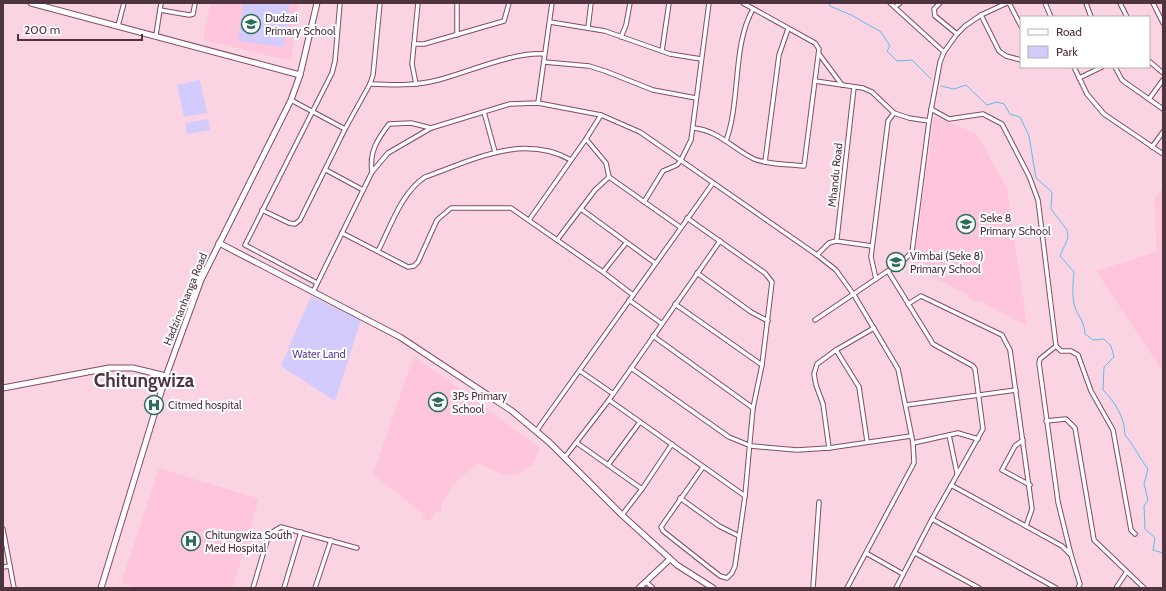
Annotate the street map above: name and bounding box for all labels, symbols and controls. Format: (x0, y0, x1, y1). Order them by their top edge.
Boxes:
place label: Dudzai Primary School (265, 11, 336, 38)
school or university icon: Dudzai Primary School (240, 13, 262, 35)
scale bar (18, 16, 142, 42)
legend (1020, 16, 1150, 68)
text: 200 m (24, 22, 60, 37)
text: Road (1056, 24, 1082, 39)
text: Park (1056, 44, 1078, 59)
street label: Mhandu Road (825, 142, 845, 208)
place label: Seke 8 Primary School (980, 211, 1051, 238)
school or university icon: Seke 8 Primary School (955, 213, 977, 235)
place label: Vimbai (Seke 8) Primary School (910, 249, 983, 276)
street label: Hadzinanhanga Road (160, 251, 210, 347)
school or university icon: Vimbai (Seke 8) Primary School (885, 251, 907, 273)
park label: Water Land (292, 347, 346, 361)
district label: Chitungwiza (94, 369, 195, 392)
place label: 3Ps Primary School (452, 389, 508, 416)
school or university icon: 3Ps Primary School (427, 391, 449, 413)
hospital icon: Citmed hospital (143, 394, 165, 416)
place label: Citmed hospital (168, 398, 242, 412)
place label: Chitungwiza South Med Hospital (205, 528, 292, 555)
hospital icon: Chitungwiza South Med Hospital (180, 530, 202, 552)

